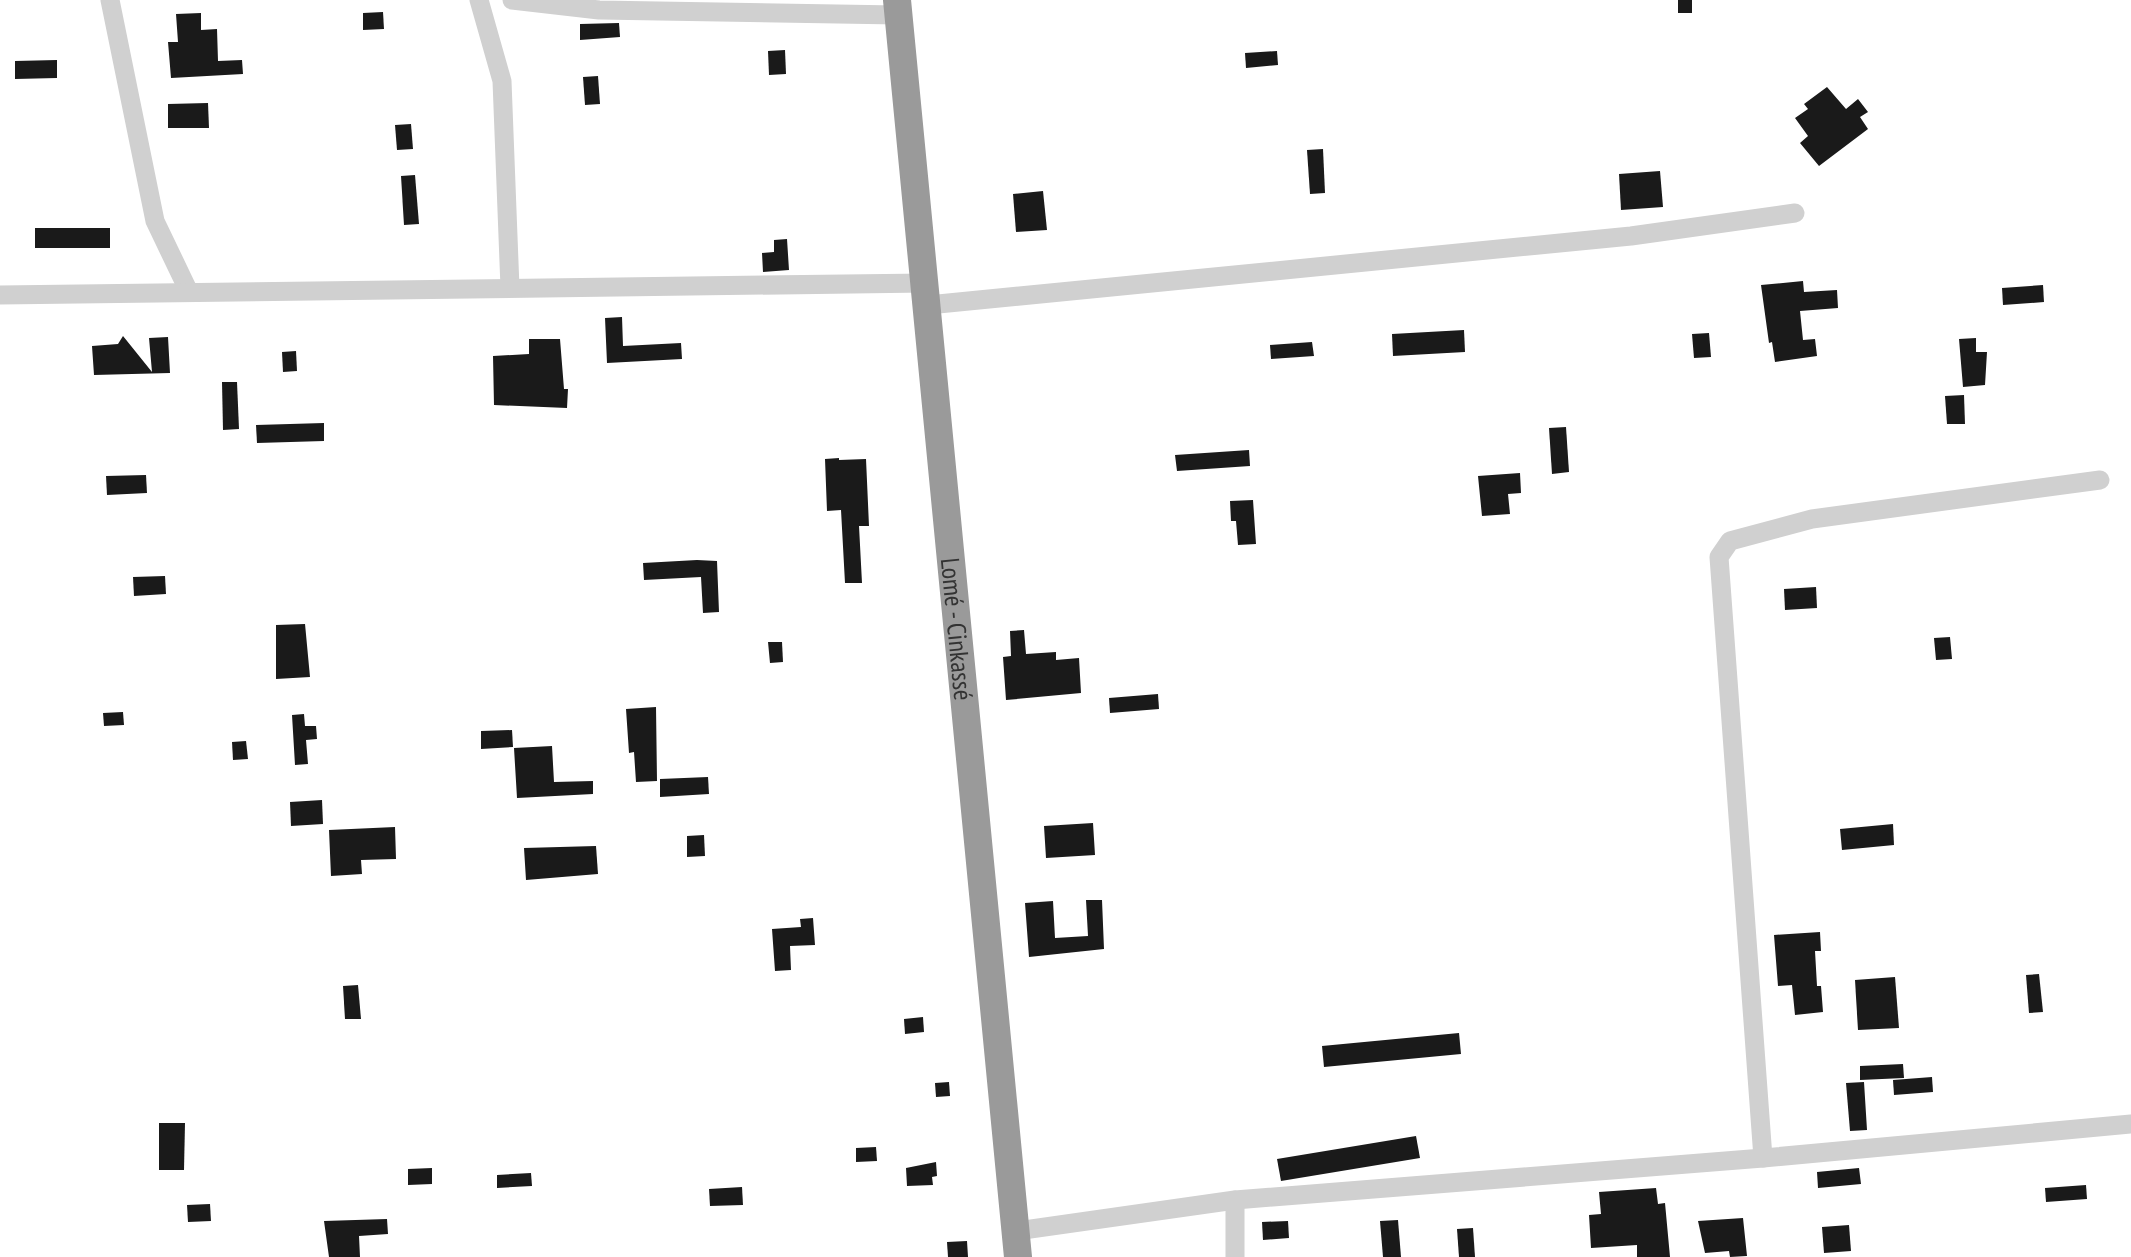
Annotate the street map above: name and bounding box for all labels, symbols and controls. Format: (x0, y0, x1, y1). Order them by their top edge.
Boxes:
street label: Lomé - Cinkassé (934, 556, 981, 702)

